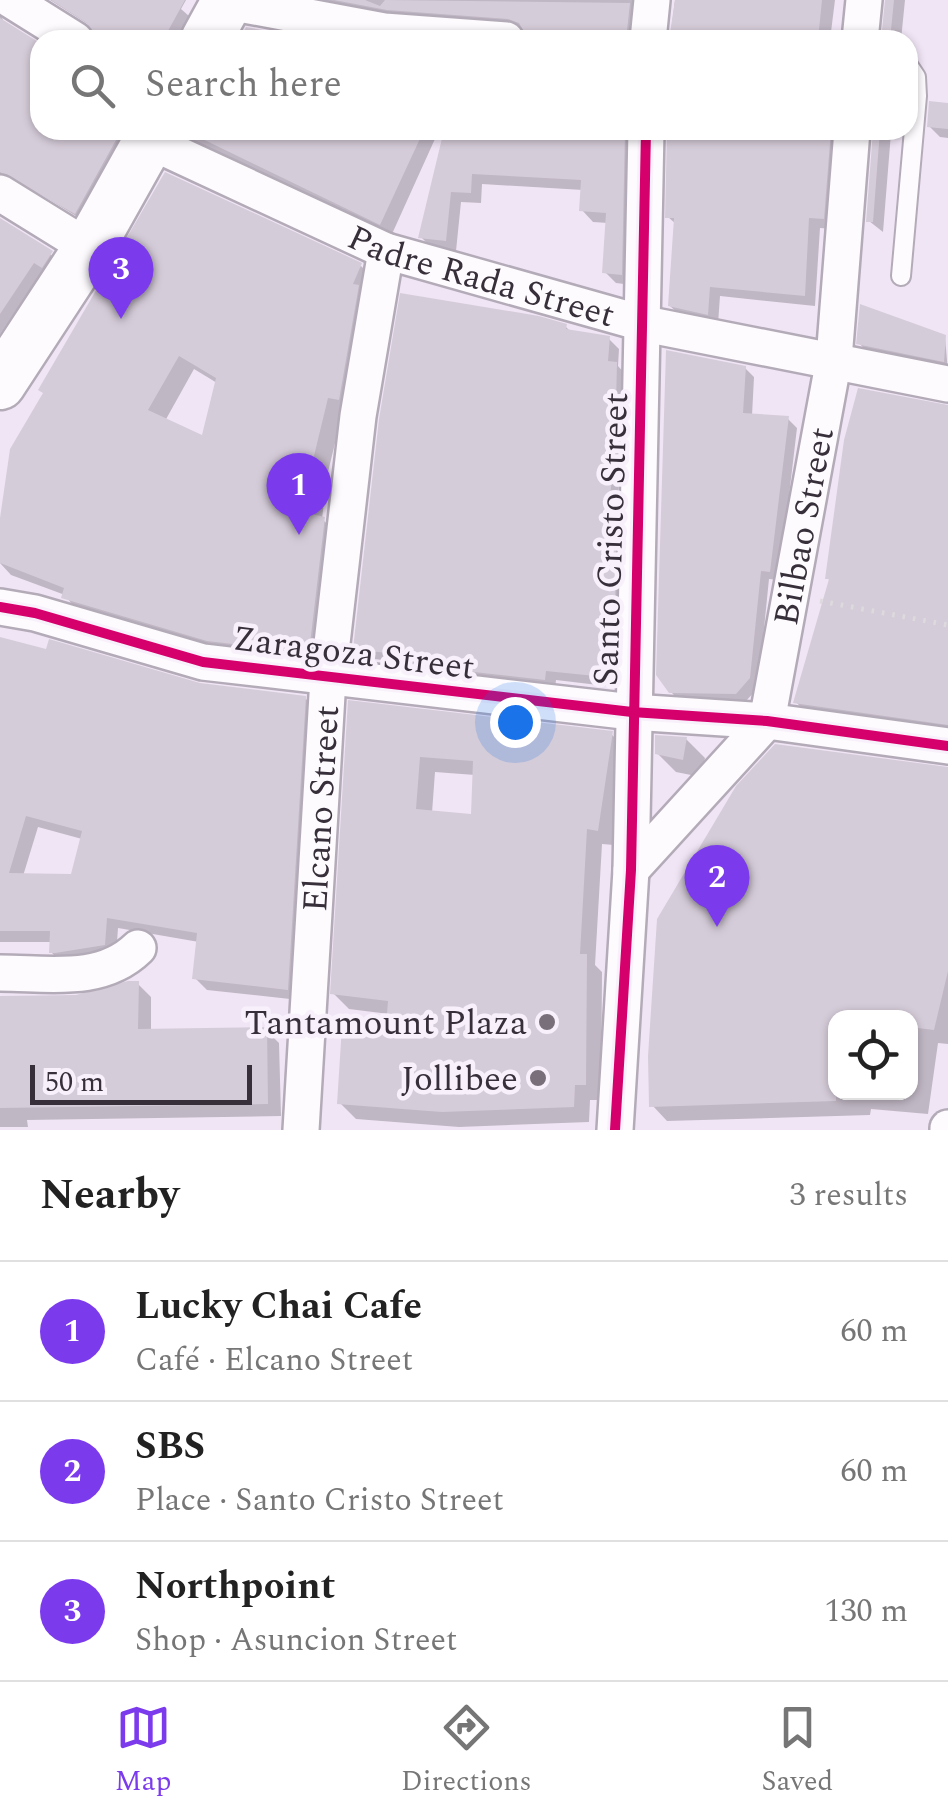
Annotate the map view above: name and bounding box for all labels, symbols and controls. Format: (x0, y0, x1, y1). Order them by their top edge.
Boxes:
search box (30, 30, 918, 140)
text: Search here (145, 56, 342, 114)
icon: search (65, 58, 120, 113)
street label: Padre Rada Street (339, 212, 621, 342)
pin: 3 (88, 236, 154, 319)
street label: Santo Cristo Street (580, 391, 643, 687)
street label: Bilbao Street (760, 423, 849, 630)
pin: 1 (266, 452, 332, 535)
street label: Zaragoza Street (230, 612, 478, 695)
your location (490, 697, 541, 748)
street label: Elcano Street (289, 704, 354, 914)
pin: 2 (684, 844, 750, 927)
place label: Tantamount Plaza (244, 997, 527, 1050)
map controls (828, 1010, 918, 1100)
button: locate (828, 1010, 918, 1100)
marker: Tantamount Plaza (536, 1011, 558, 1033)
place label: Jollibee (401, 1053, 518, 1106)
scale bar (30, 1060, 252, 1104)
text: 50 m (45, 1061, 104, 1104)
marker: Jollibee (527, 1067, 549, 1089)
text: Nearby (40, 1164, 179, 1227)
text: 3 results (789, 1171, 908, 1220)
text: Lucky Chai Cafe (135, 1278, 422, 1336)
text: 1 (64, 1307, 81, 1356)
text: 60 m (840, 1307, 908, 1356)
text: Café · Elcano Street (135, 1336, 413, 1385)
text: SBS (135, 1418, 205, 1476)
text: 2 (64, 1447, 81, 1496)
text: 60 m (840, 1447, 908, 1496)
text: Place · Santo Cristo Street (135, 1476, 504, 1525)
text: Northpoint (135, 1558, 335, 1616)
text: 3 (64, 1587, 81, 1636)
text: 130 m (824, 1587, 908, 1636)
text: Shop · Asuncion Street (135, 1616, 457, 1665)
tab: Map (115, 1700, 171, 1803)
tab: Directions (401, 1700, 532, 1803)
tab: Saved (761, 1700, 833, 1803)

